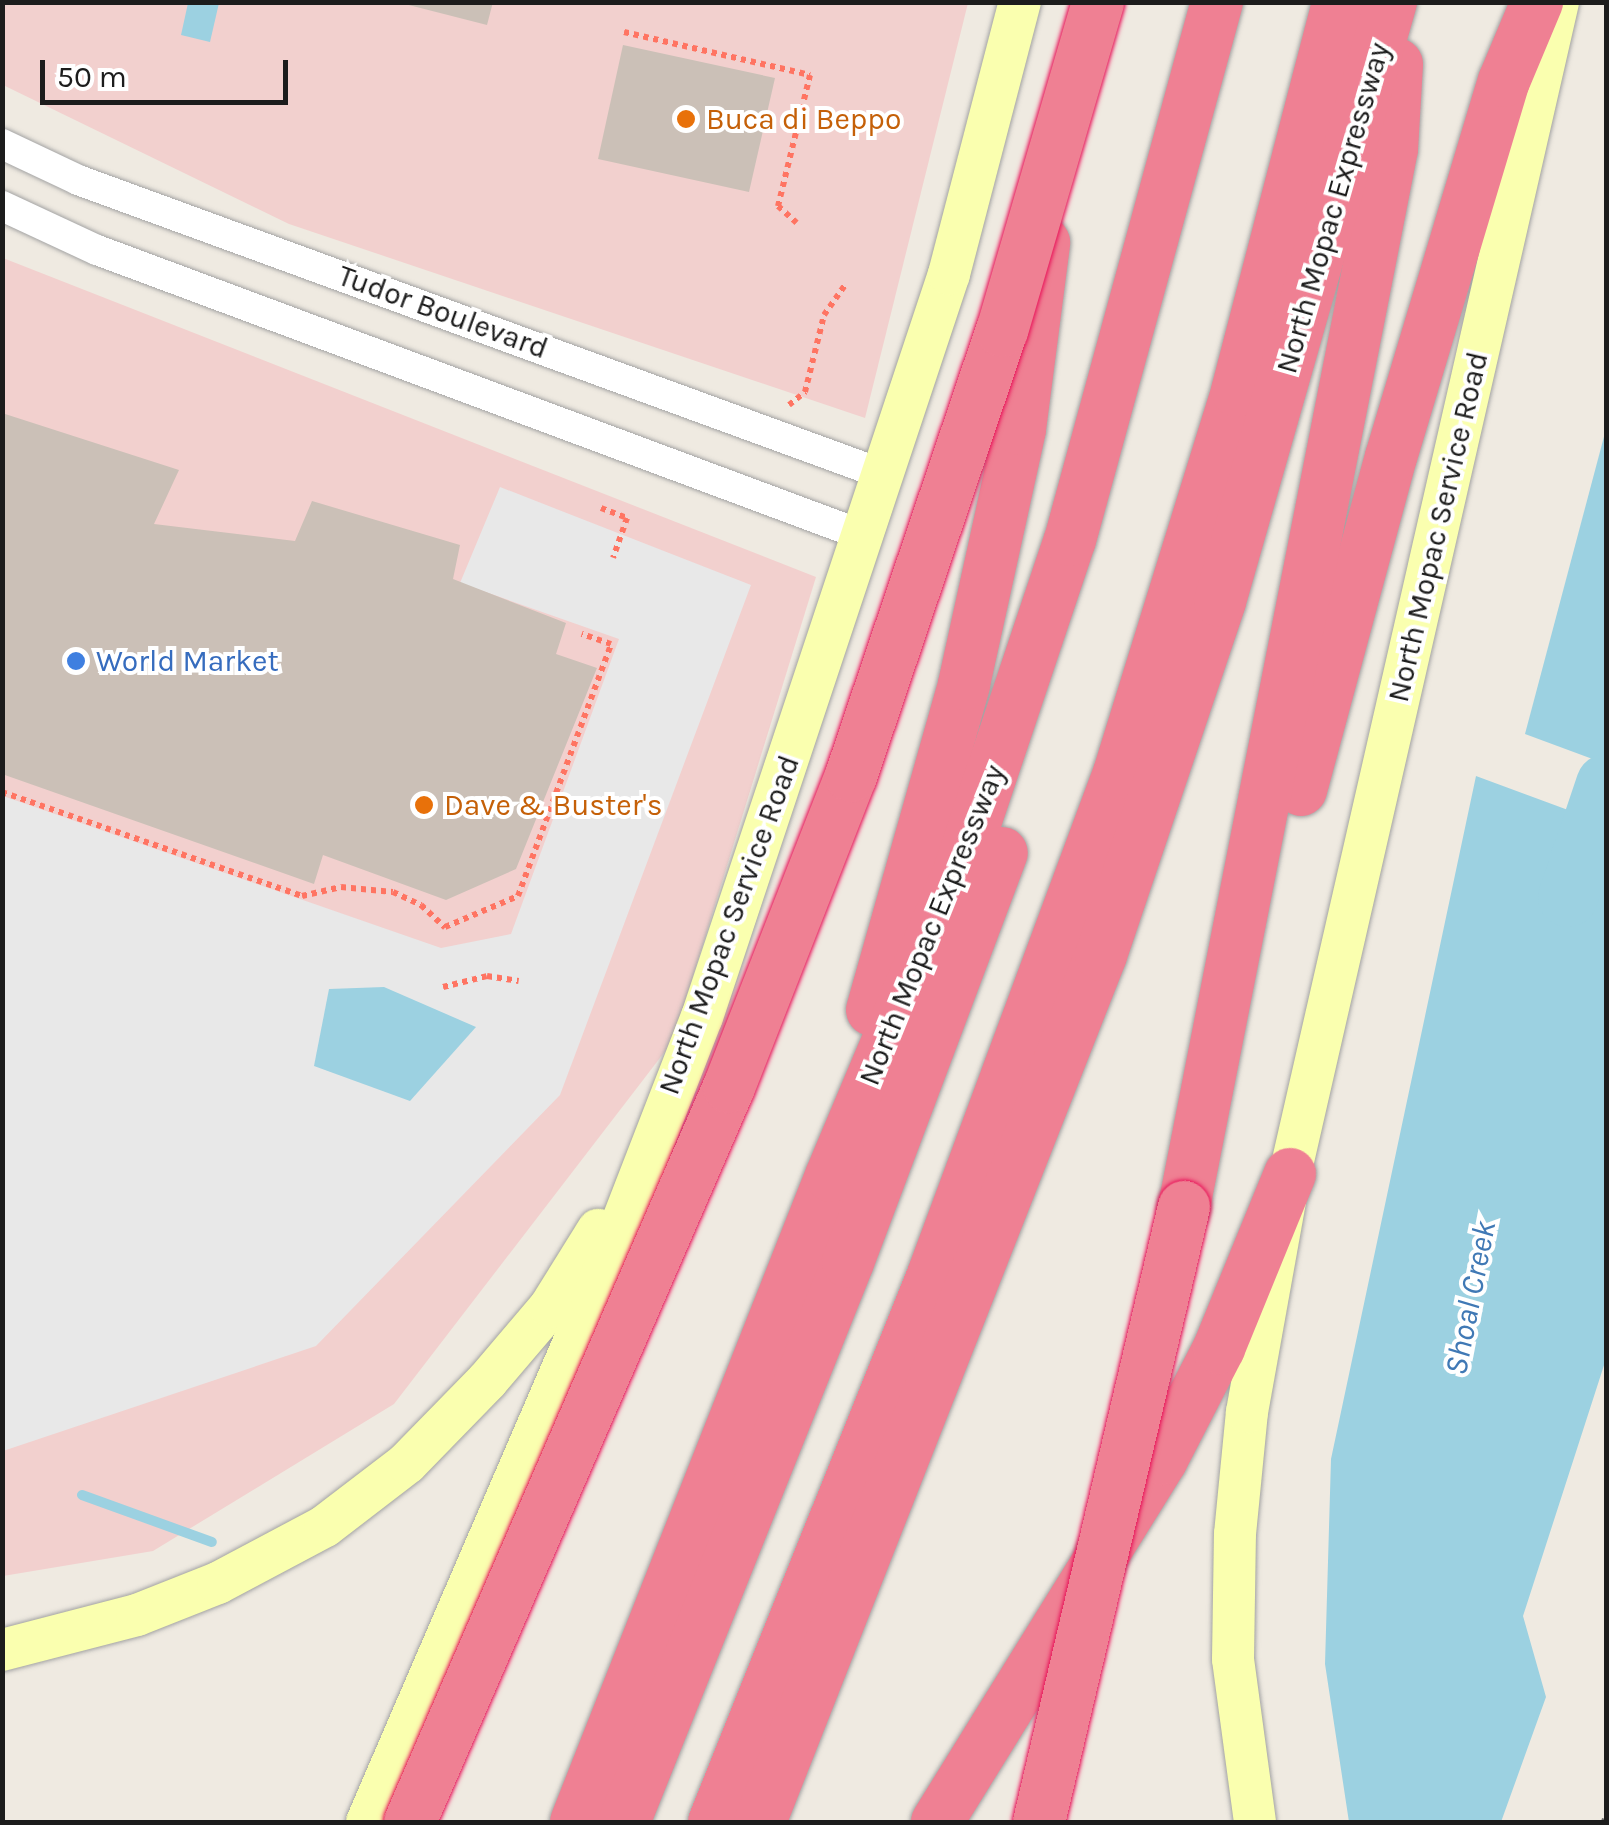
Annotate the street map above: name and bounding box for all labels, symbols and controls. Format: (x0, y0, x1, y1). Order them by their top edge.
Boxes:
street label: North Mopac Expressway (1268, 38, 1398, 378)
scale bar (45, 40, 292, 102)
text: 50 m (57, 59, 127, 95)
place label: Buca di Beppo (706, 101, 901, 137)
marker: Buca di Beppo (675, 108, 697, 130)
street label: Tudor Boulevard (333, 257, 553, 367)
street label: North Mopac Service Road (1380, 348, 1496, 706)
place label: World Market (96, 643, 279, 679)
marker: World Market (65, 650, 87, 672)
street label: North Mopac Service Road (651, 751, 807, 1099)
street label: North Mopac Expressway (851, 759, 1013, 1091)
place label: Dave & Buster's (444, 787, 662, 823)
marker: Dave & Buster's (413, 794, 435, 816)
water label: Shoal Creek (1437, 1218, 1505, 1378)

